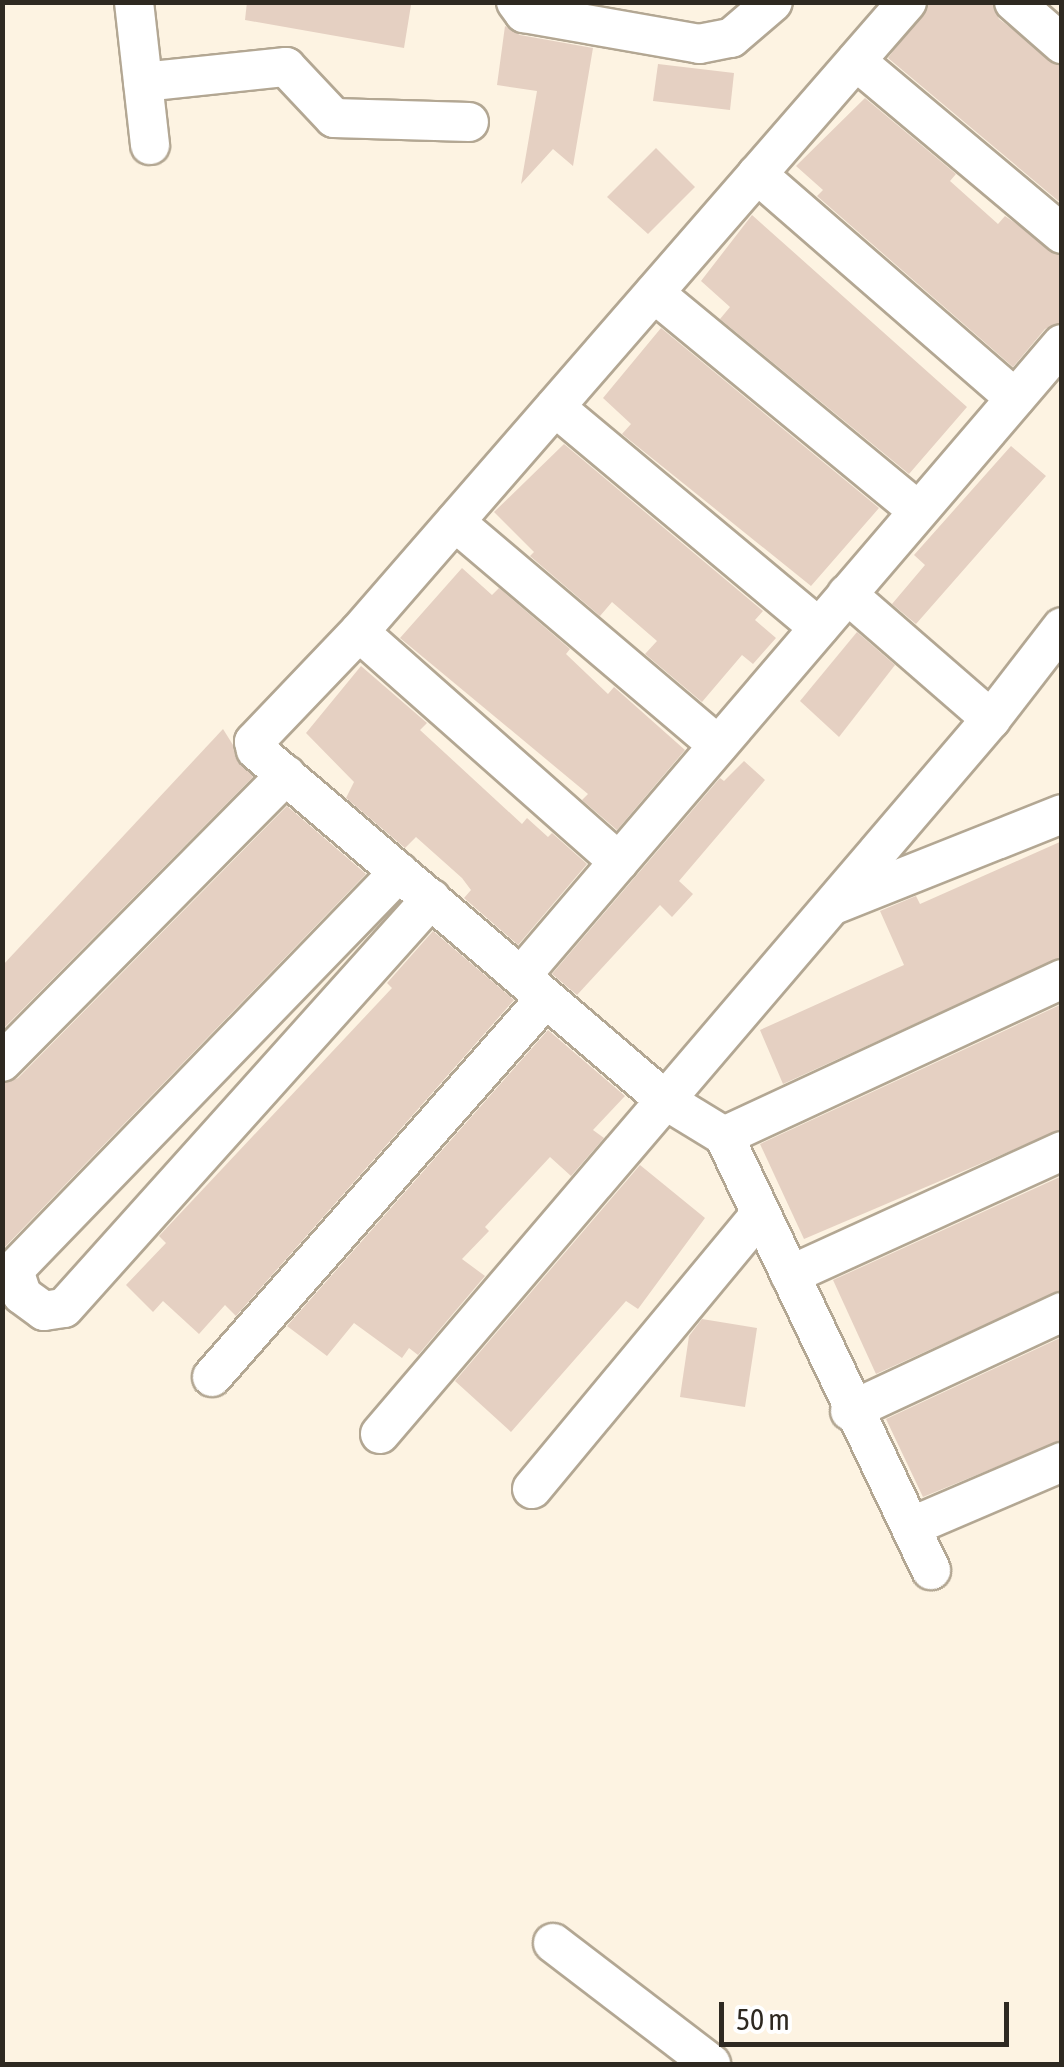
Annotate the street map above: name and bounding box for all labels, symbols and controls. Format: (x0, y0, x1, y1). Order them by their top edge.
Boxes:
scale bar (724, 1982, 1014, 2044)
text: 50 m (736, 2002, 790, 2036)

